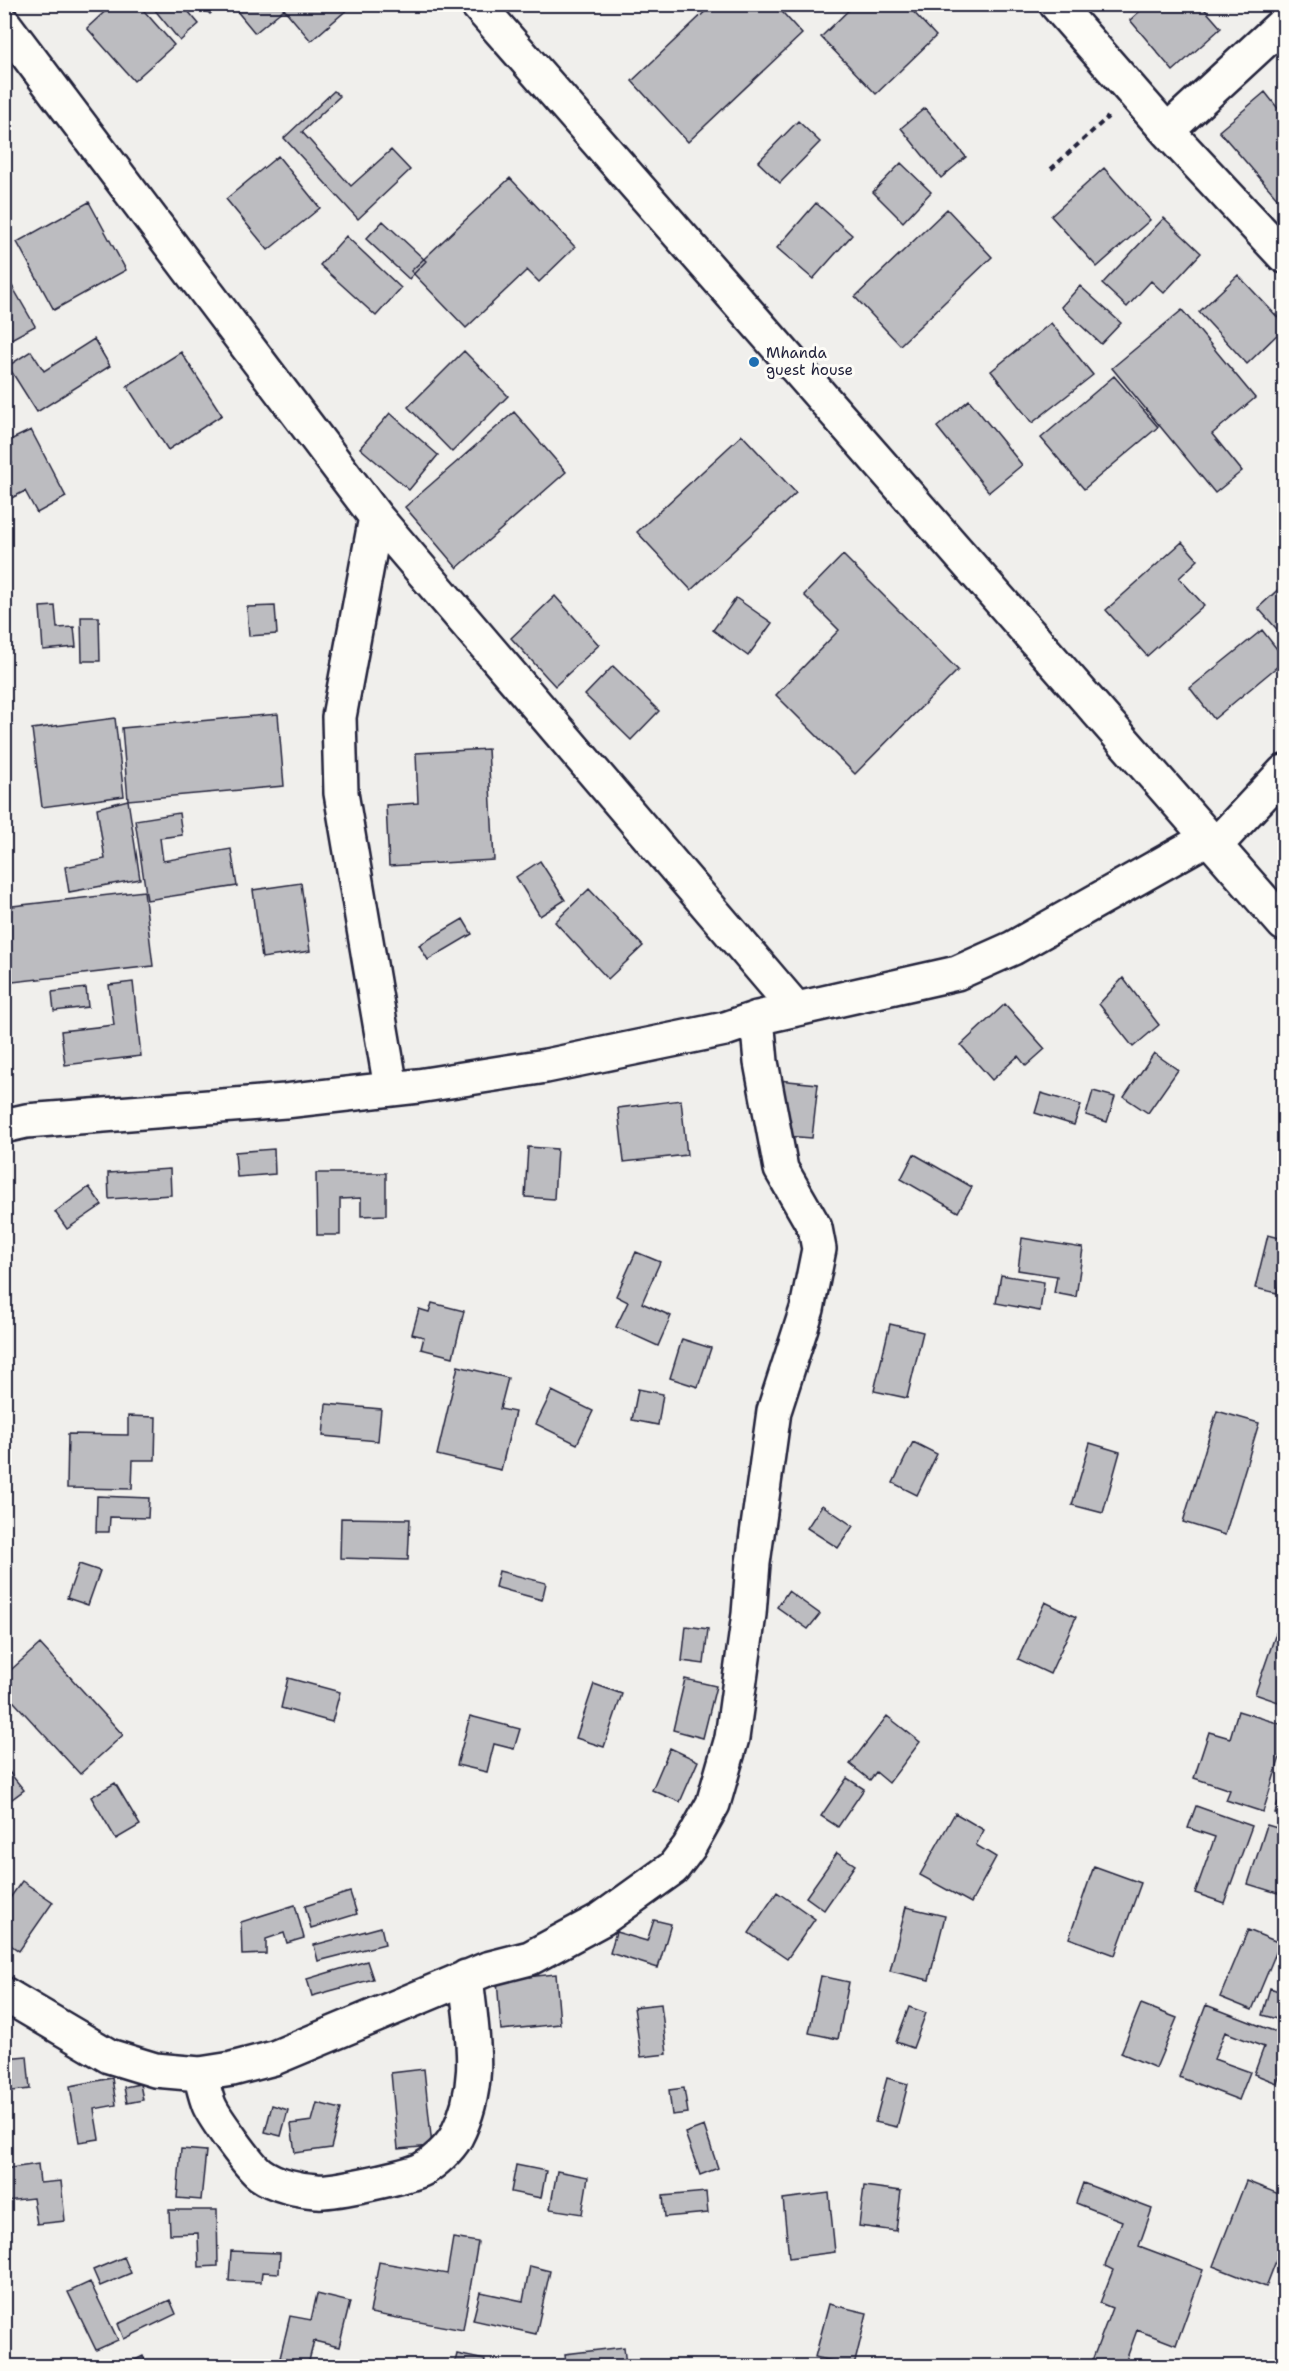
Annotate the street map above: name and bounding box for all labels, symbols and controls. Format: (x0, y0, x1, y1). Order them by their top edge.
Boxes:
place label: Mhanda guest house (766, 343, 853, 380)
marker: Mhanda guest house (747, 355, 761, 369)

